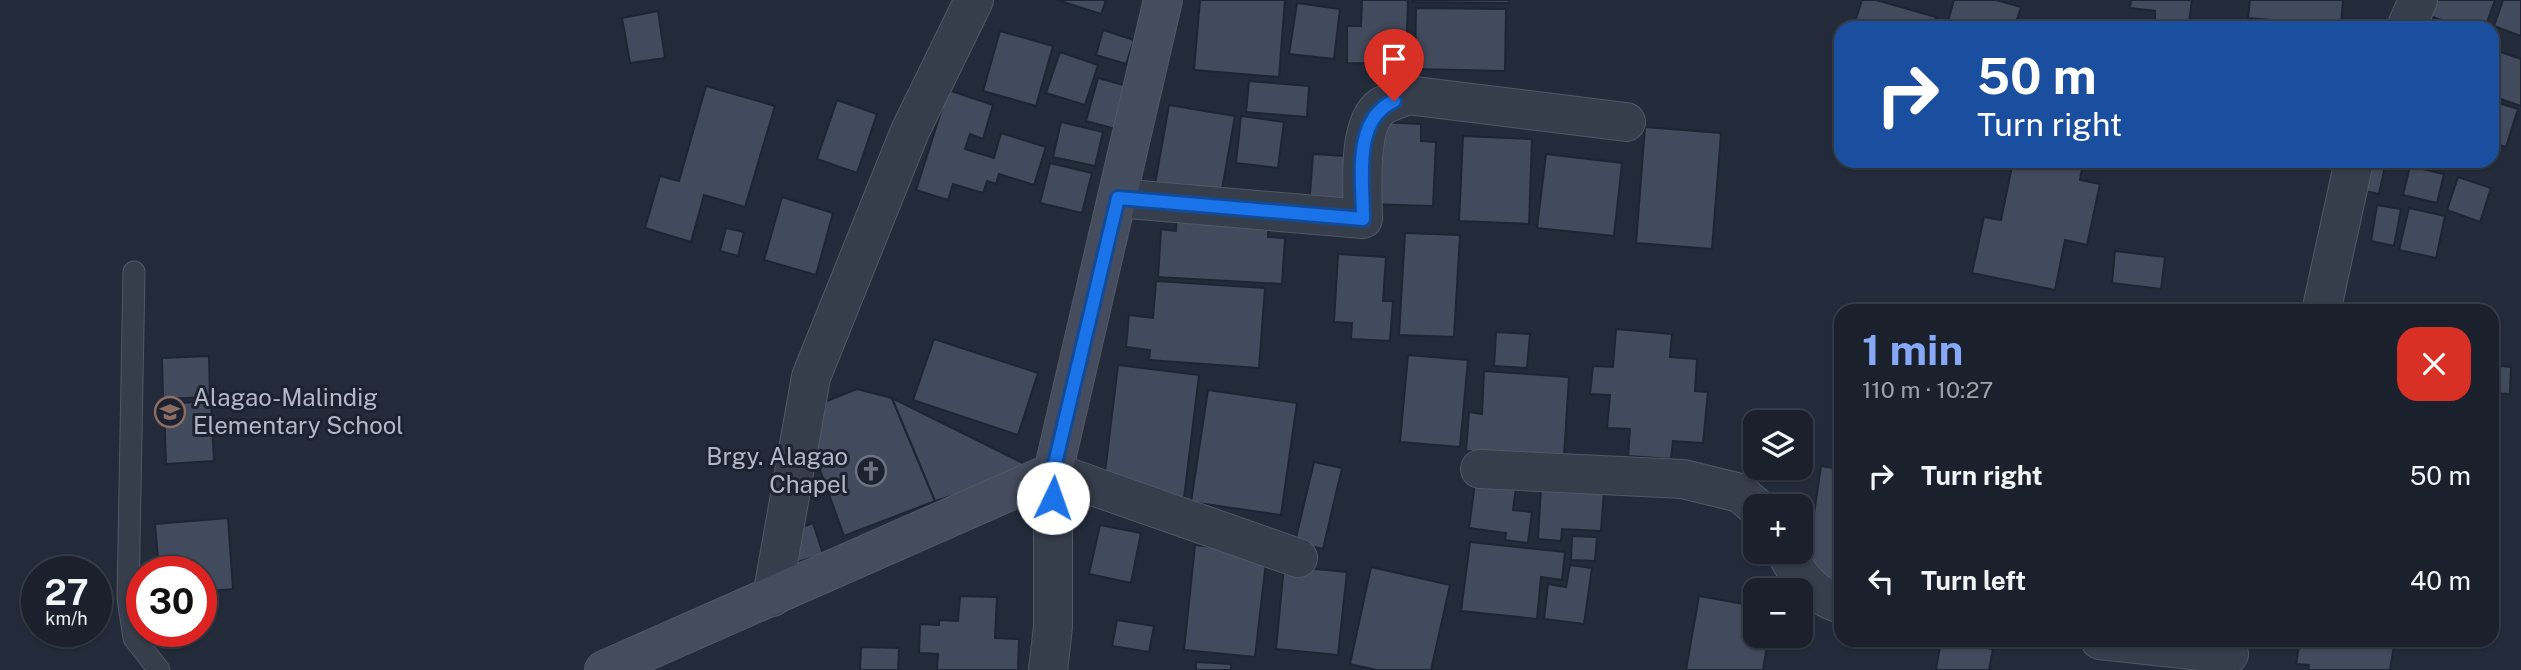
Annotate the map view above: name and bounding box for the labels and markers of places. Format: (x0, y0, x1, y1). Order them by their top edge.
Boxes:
pin (1364, 29, 1424, 101)
place label: Alagao-Malindig Elementary School (193, 383, 404, 439)
school or university icon: Alagao-Malindig Elementary School (153, 395, 187, 429)
place label: Brgy. Alagao Chapel (706, 442, 848, 498)
church icon: Brgy. Alagao Chapel (854, 454, 888, 488)

